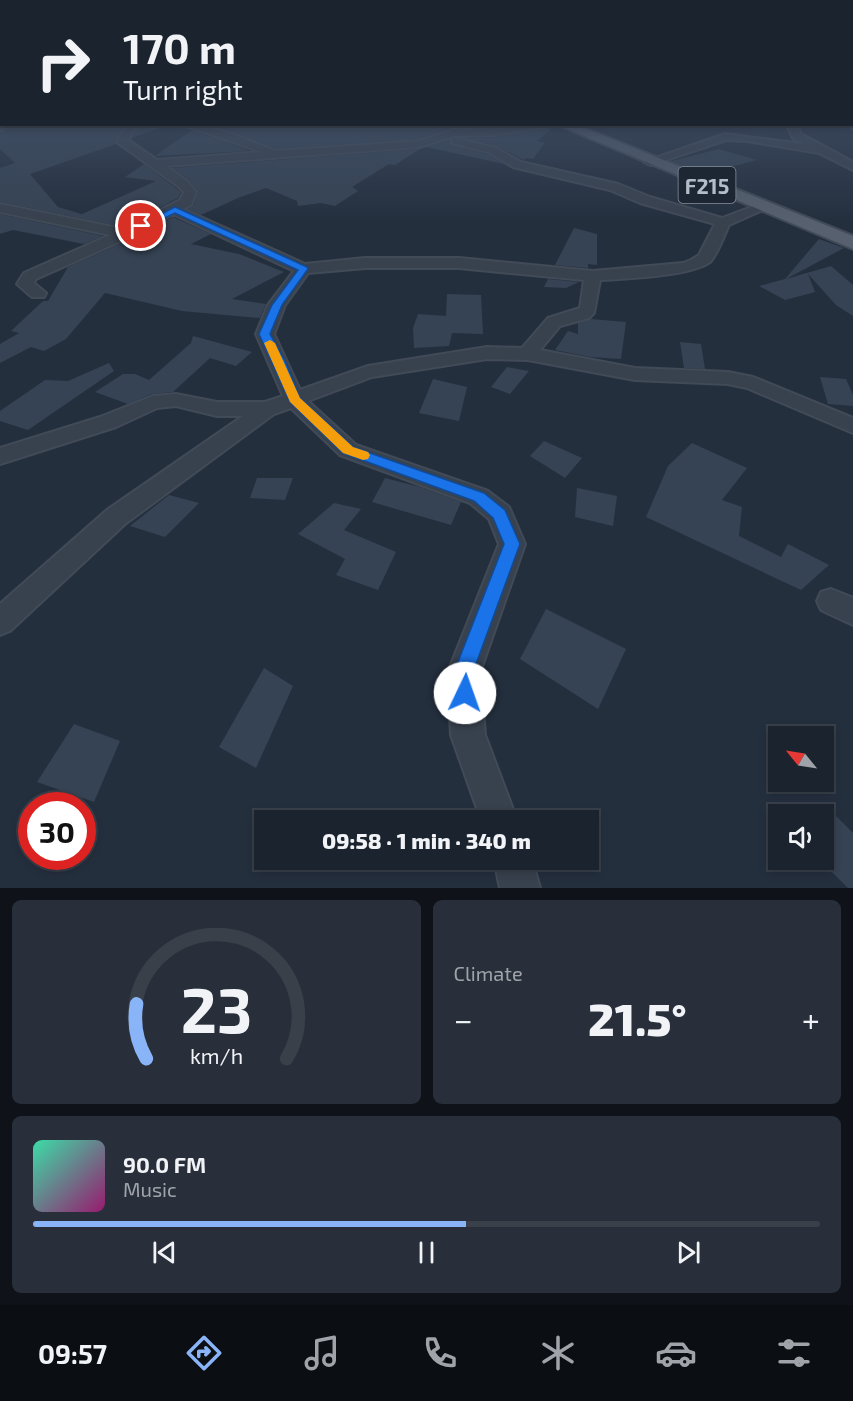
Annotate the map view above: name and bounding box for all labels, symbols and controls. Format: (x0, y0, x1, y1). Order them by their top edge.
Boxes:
text: 170 m (123, 22, 236, 72)
icon: right (24, 24, 102, 102)
text: Turn right (123, 73, 243, 105)
road number: F215 (678, 167, 736, 203)
pin (115, 200, 166, 251)
icon: arrive (124, 209, 157, 242)
position arrow (433, 661, 497, 725)
north arrow (768, 726, 834, 792)
map controls (768, 726, 834, 870)
speed limit sign: 30 (18, 792, 96, 870)
button: sound (768, 804, 834, 870)
text: 09:58 · 1 min · 340 m (322, 827, 531, 853)
text: Climate (454, 961, 523, 985)
text: 23 (180, 971, 252, 1046)
text: 21.5° (588, 991, 687, 1045)
text: − (454, 999, 473, 1039)
text: + (802, 999, 820, 1039)
text: km/h (190, 1043, 243, 1068)
text: 90.0 FM (123, 1151, 206, 1177)
text: Music (123, 1177, 177, 1201)
icon: previous (148, 1236, 181, 1269)
icon: pause (410, 1236, 443, 1269)
icon: next (672, 1236, 705, 1269)
icon: directions (183, 1332, 225, 1374)
icon: music (301, 1332, 343, 1374)
icon: phone (419, 1332, 461, 1374)
icon: climate (537, 1332, 579, 1374)
icon: car (655, 1332, 697, 1374)
icon: filters (773, 1332, 815, 1374)
text: 09:57 (38, 1337, 107, 1369)

